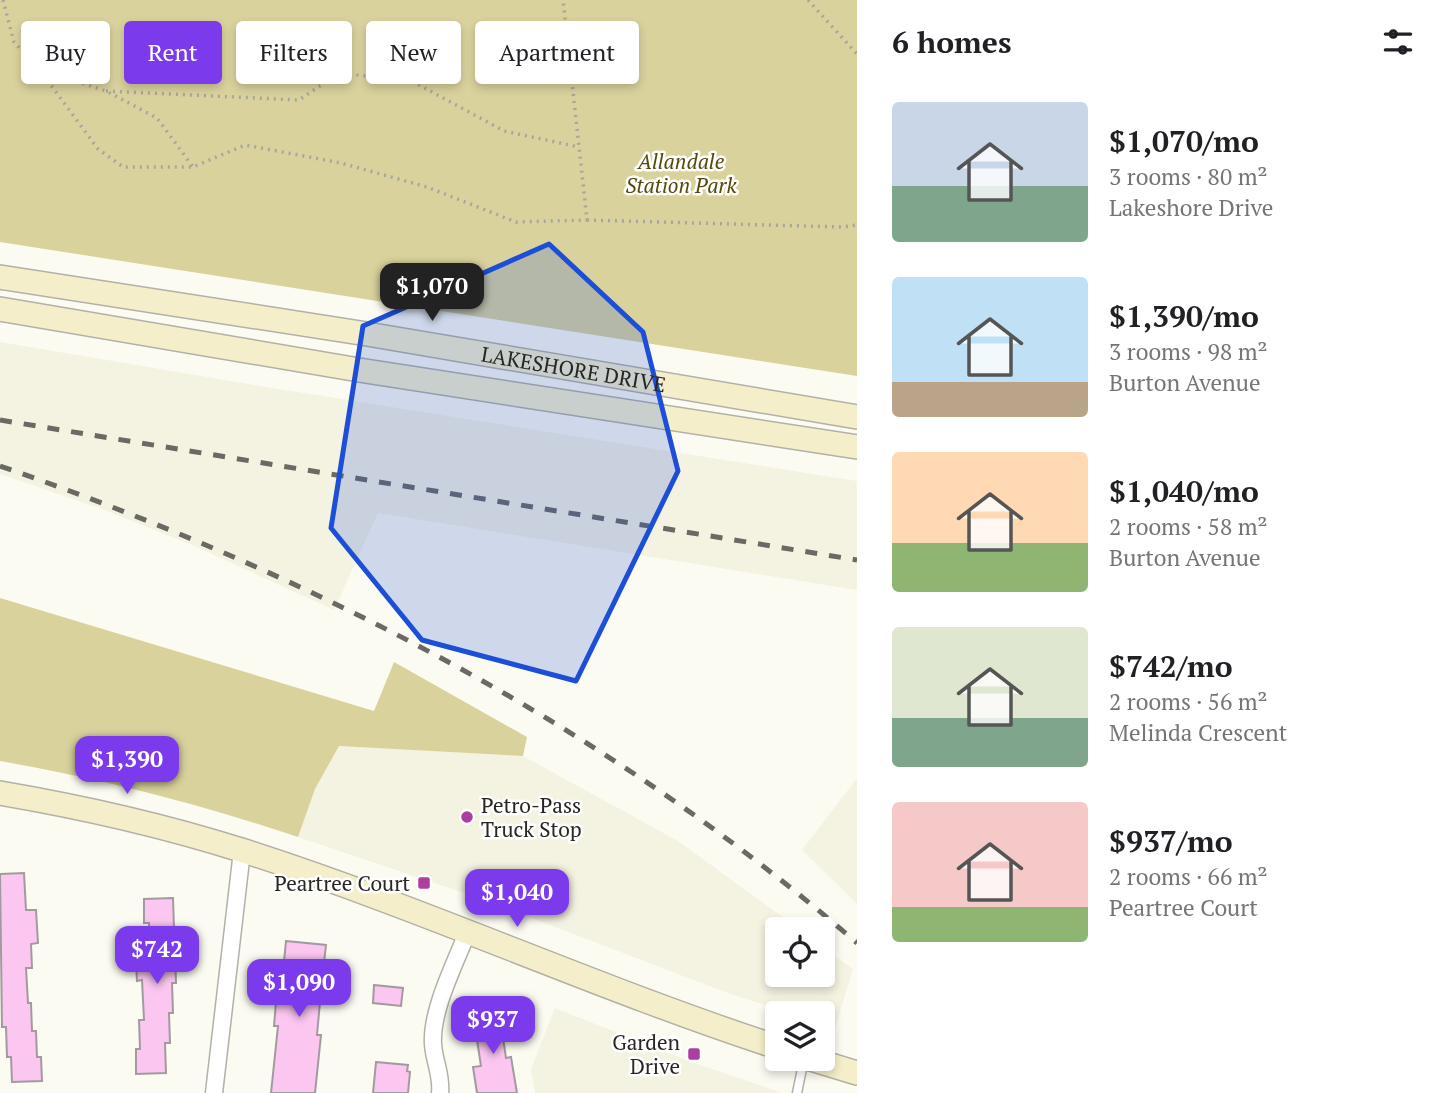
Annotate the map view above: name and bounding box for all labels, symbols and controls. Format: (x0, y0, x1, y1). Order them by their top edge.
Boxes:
chip: Buy (21, 21, 110, 84)
chip: Rent (124, 21, 222, 84)
chip: Filters (236, 21, 352, 84)
chip: New (366, 21, 461, 84)
chip: Apartment (475, 21, 639, 84)
text: 6 homes (892, 22, 1011, 62)
icon: filters (1379, 23, 1417, 61)
text: $1,070/mo (1109, 121, 1259, 161)
icon: home (948, 130, 1032, 214)
park label: Allandale Station Park (625, 147, 737, 199)
text: 3 rooms · 80 m² (1109, 161, 1268, 192)
text: Lakeshore Drive (1109, 192, 1273, 223)
pin: $1,070 (375, 264, 489, 323)
text: $1,070 (396, 270, 468, 301)
text: $1,390/mo (1109, 296, 1259, 336)
icon: home (948, 305, 1032, 389)
text: 3 rooms · 98 m² (1109, 336, 1268, 367)
street label: LAKESHORE DRIVE (479, 340, 668, 398)
text: Burton Avenue (1109, 367, 1261, 398)
text: $1,040/mo (1109, 471, 1259, 511)
icon: home (948, 480, 1032, 564)
text: 2 rooms · 58 m² (1109, 511, 1268, 542)
text: Burton Avenue (1109, 542, 1261, 573)
text: $742/mo (1109, 646, 1233, 686)
icon: home (948, 655, 1032, 739)
text: 2 rooms · 56 m² (1109, 686, 1268, 717)
text: Melinda Crescent (1109, 717, 1287, 748)
pin: $1,390 (70, 736, 184, 796)
text: $1,390 (91, 743, 163, 774)
place label: Petro-Pass Truck Stop (481, 791, 582, 843)
marker: Petro-Pass Truck Stop (459, 809, 475, 825)
text: $937/mo (1109, 821, 1233, 861)
icon: home (948, 830, 1032, 914)
text: 2 rooms · 66 m² (1109, 861, 1268, 892)
place label: Peartree Court (274, 869, 410, 897)
pin: $1,040 (460, 870, 574, 929)
marker: Peartree Court (416, 875, 432, 891)
text: $1,040 (481, 876, 553, 907)
text: Peartree Court (1109, 892, 1258, 923)
map controls (765, 917, 835, 1071)
button: locate (765, 917, 835, 987)
pin: $742 (116, 926, 198, 986)
text: $742 (131, 933, 183, 964)
pin: $1,090 (242, 960, 356, 1019)
text: $1,090 (263, 966, 335, 997)
pin: $937 (452, 996, 534, 1056)
button: layers (765, 1001, 835, 1071)
text: $937 (467, 1003, 519, 1034)
place label: Garden Drive (612, 1028, 681, 1080)
marker: Garden Drive (686, 1046, 702, 1062)

